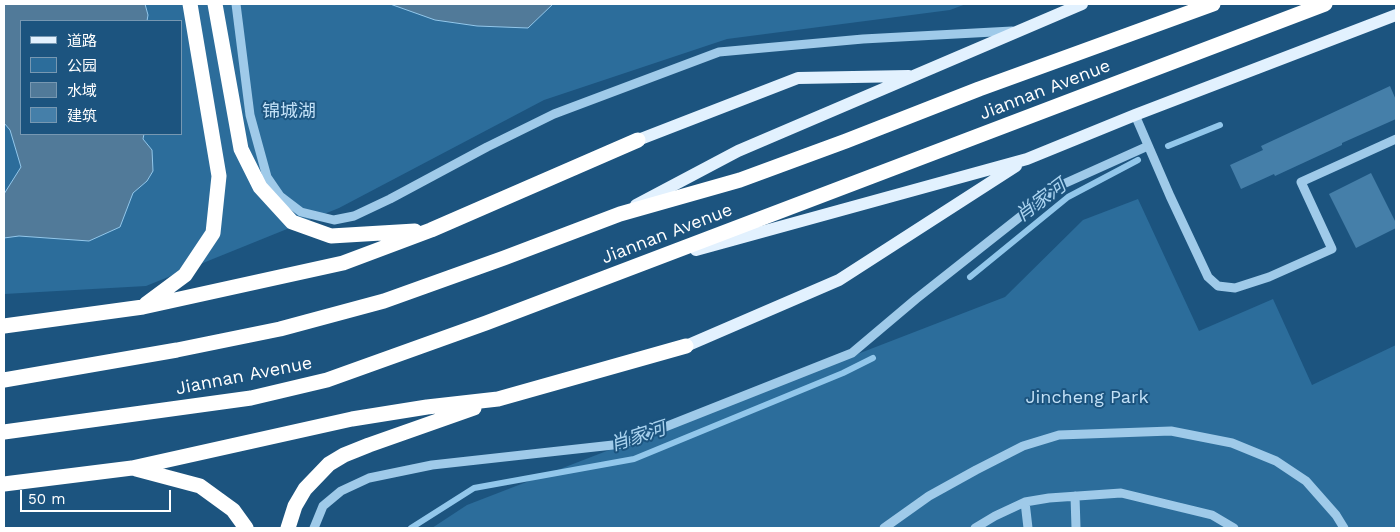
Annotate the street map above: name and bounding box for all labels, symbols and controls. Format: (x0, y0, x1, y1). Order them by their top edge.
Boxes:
legend (20, 20, 182, 135)
text: 道路 (67, 32, 97, 50)
street label: Jiannan Avenue (976, 55, 1114, 125)
text: 公园 (67, 57, 97, 75)
text: 水域 (67, 82, 97, 100)
park label: 锦城湖 (262, 101, 316, 123)
text: 建筑 (67, 107, 97, 125)
water label: 肖家河 (1011, 175, 1071, 227)
street label: Jiannan Avenue (598, 199, 736, 269)
street label: Jiannan Avenue (174, 352, 314, 400)
park label: Jincheng Park (1025, 387, 1149, 409)
water label: 肖家河 (607, 417, 669, 457)
scale bar (22, 480, 174, 512)
text: 50 m (28, 490, 65, 508)

